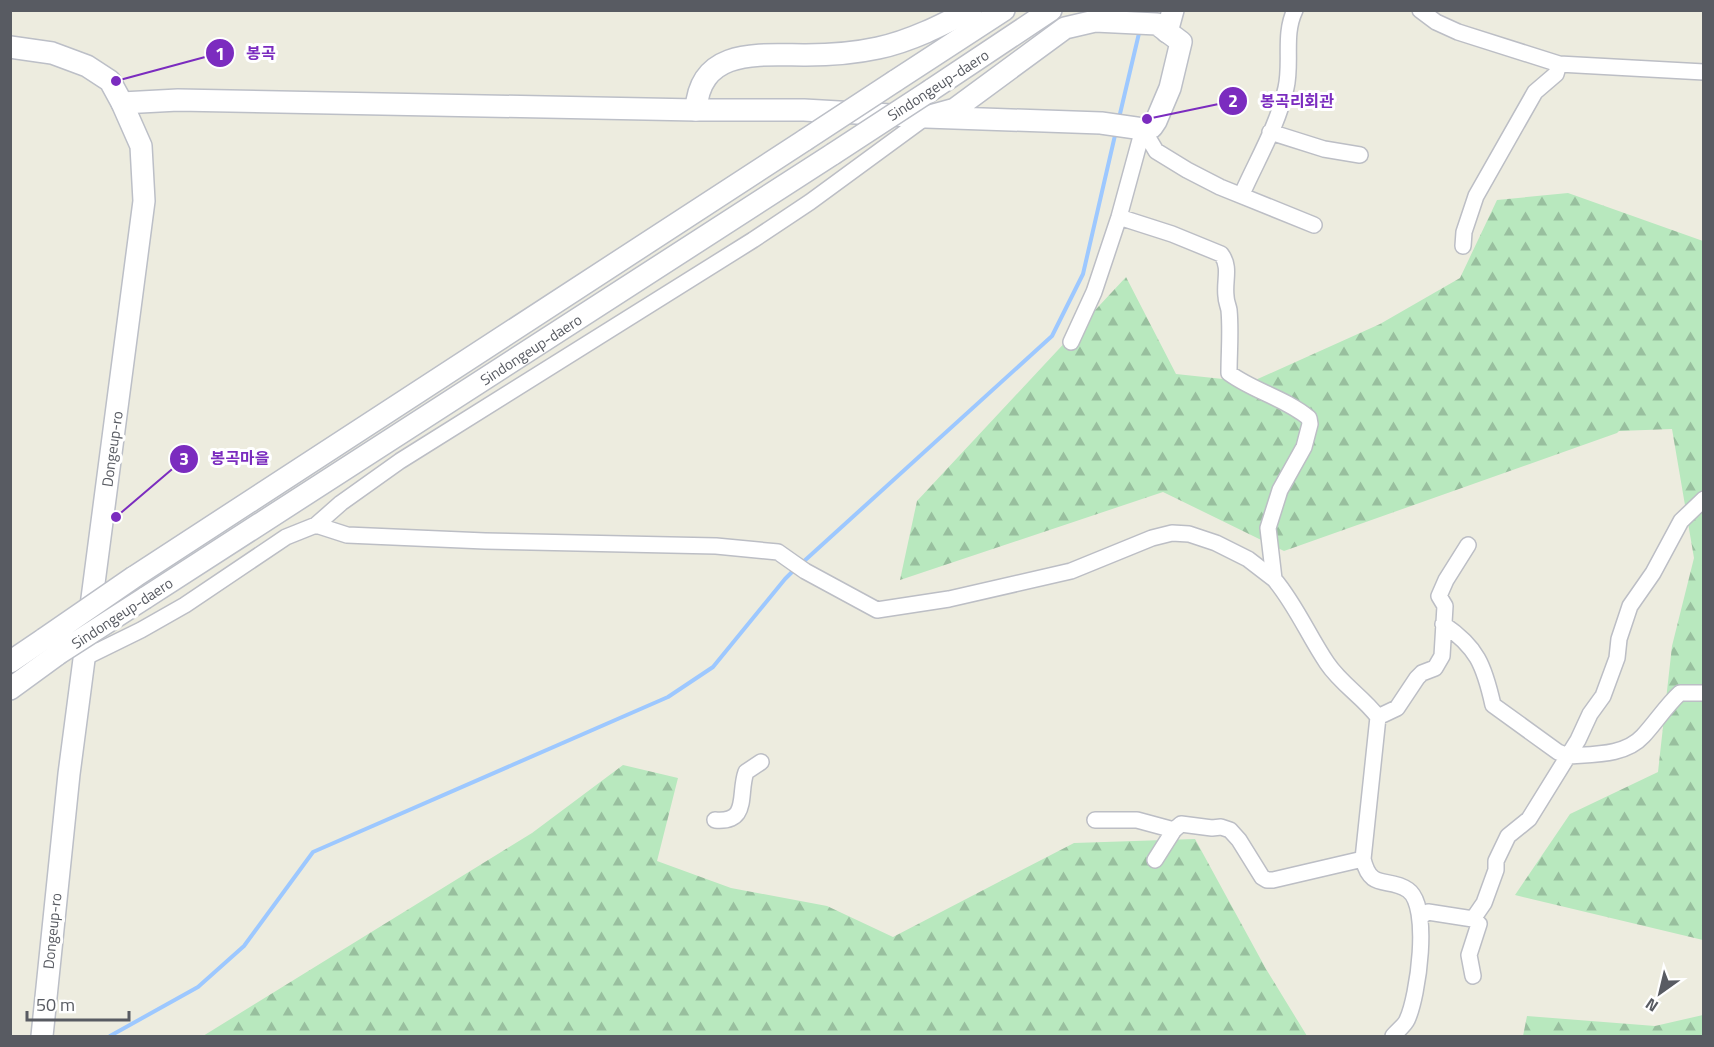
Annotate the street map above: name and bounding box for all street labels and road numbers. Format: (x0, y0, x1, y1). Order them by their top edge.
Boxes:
street label: Sindongeup-daero (883, 43, 993, 127)
street label: Sindongeup-daero (475, 308, 586, 391)
street label: Dongeup-ro (95, 410, 129, 488)
street label: Sindongeup-daero (67, 571, 177, 655)
street label: Dongeup-ro (37, 892, 67, 970)

